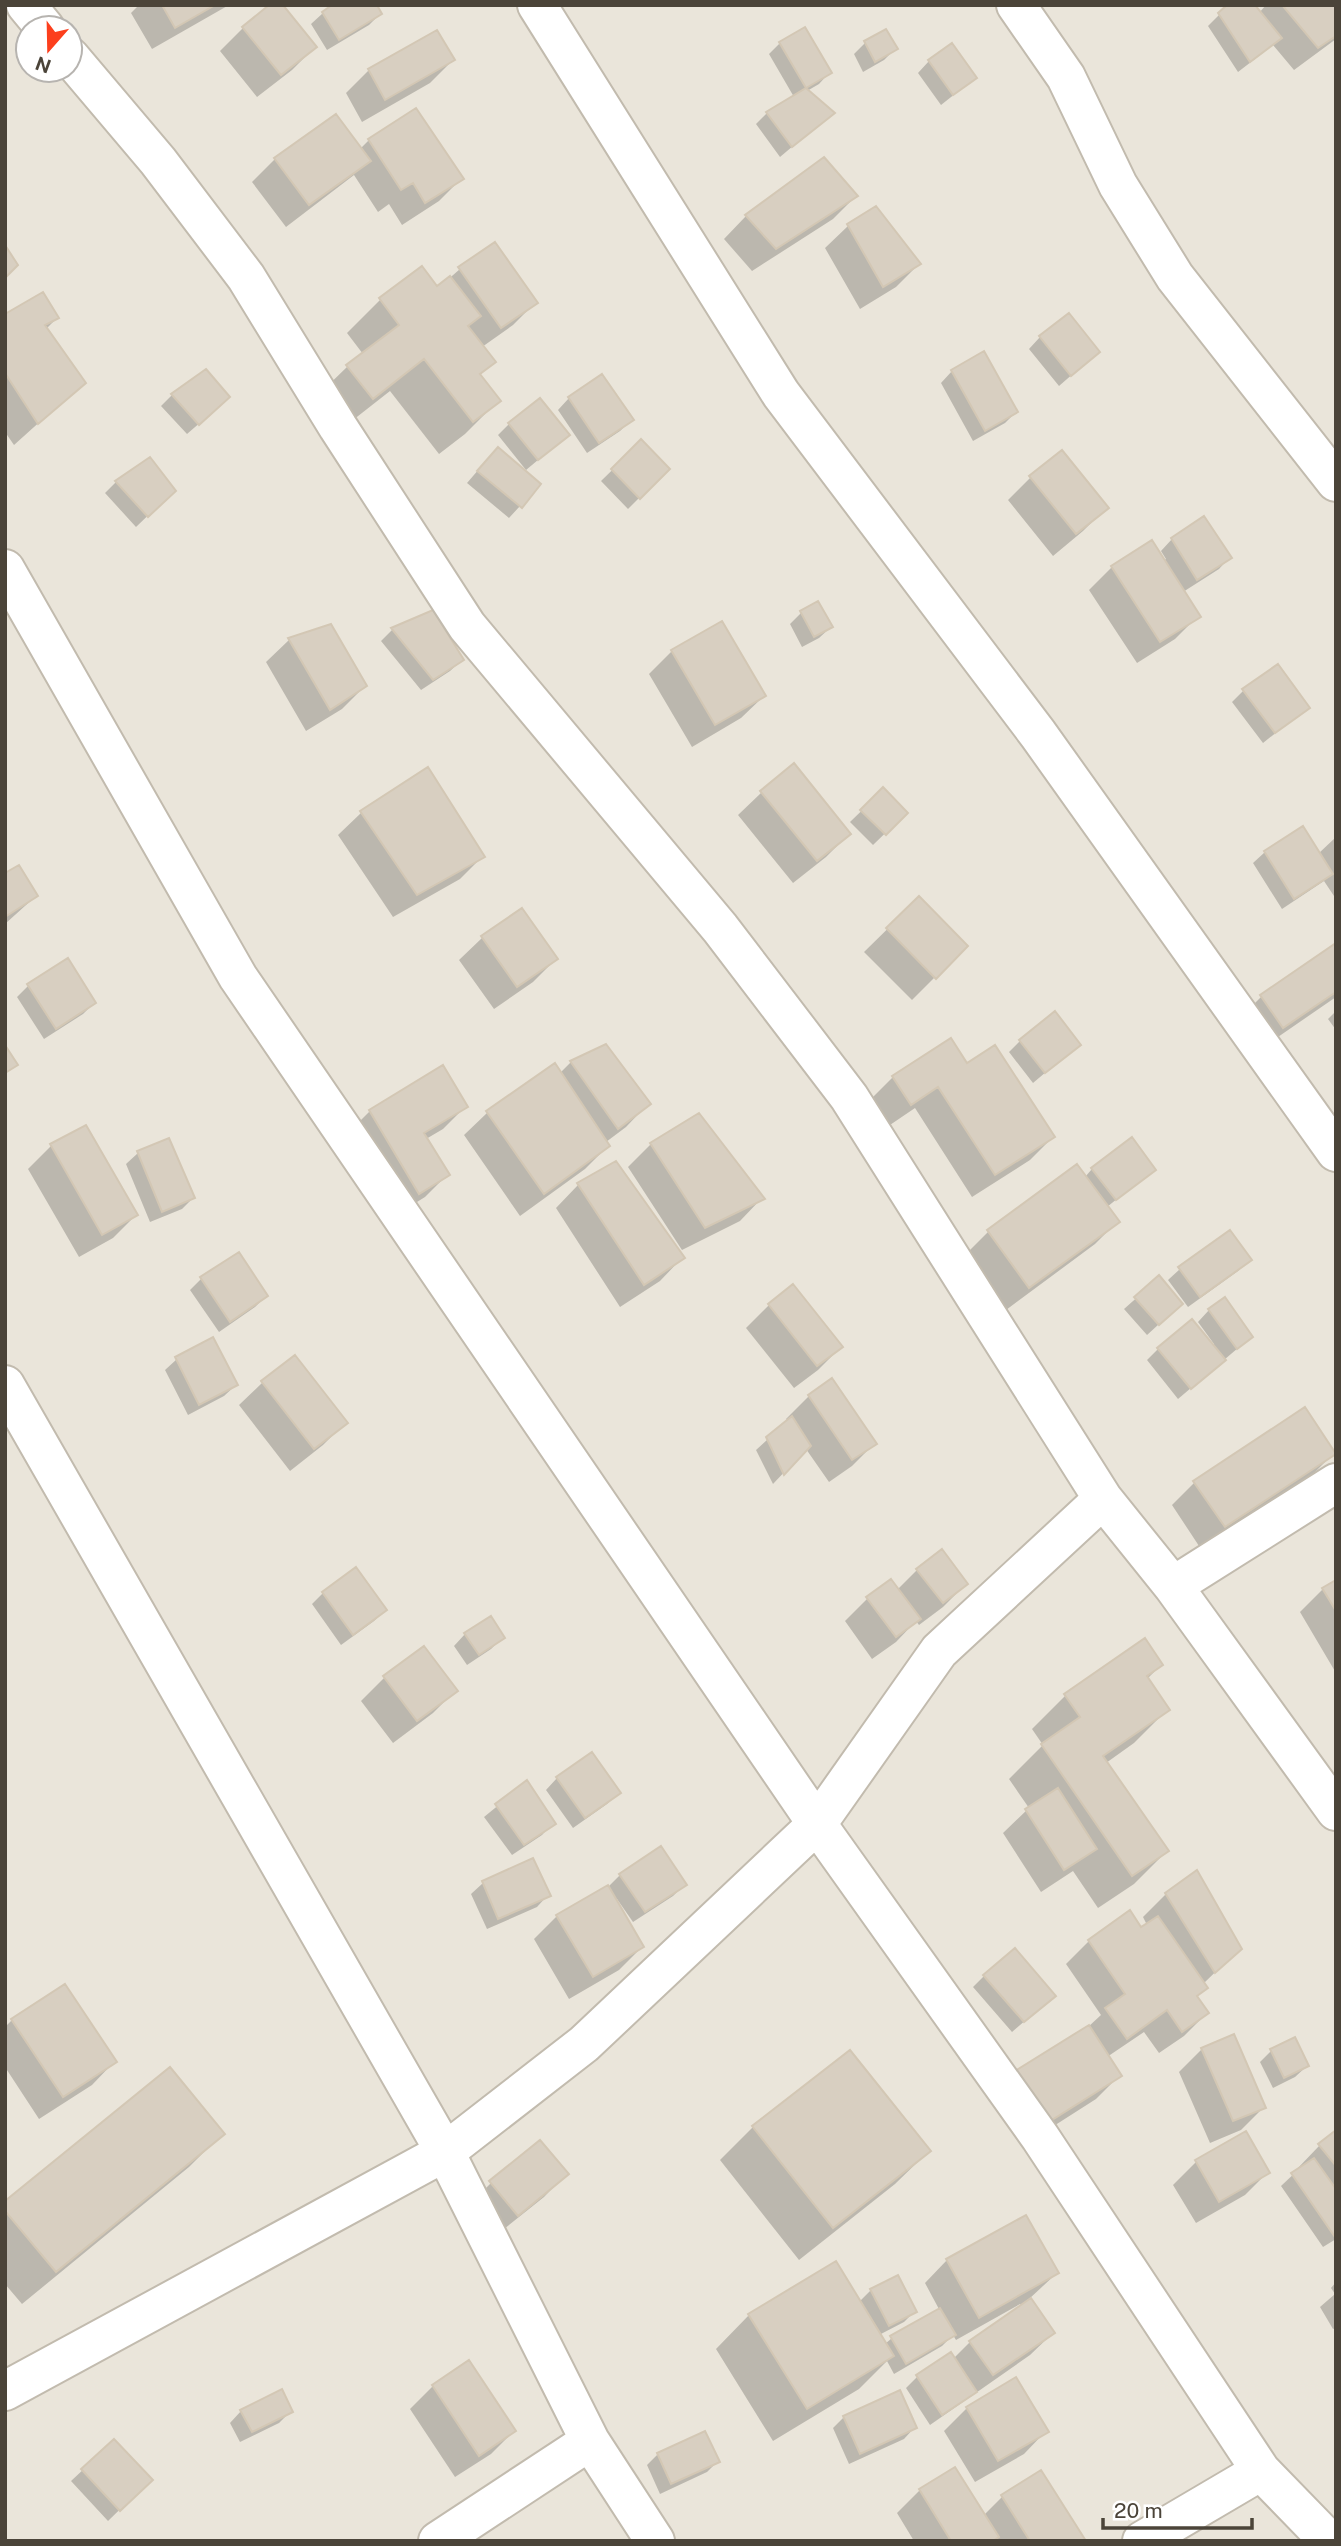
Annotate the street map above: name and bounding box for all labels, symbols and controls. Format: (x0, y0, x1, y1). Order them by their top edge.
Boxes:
north arrow (14, 14, 84, 84)
text: N (32, 52, 54, 78)
scale bar (1103, 2486, 1252, 2530)
text: 20 m (1114, 2498, 1163, 2523)

